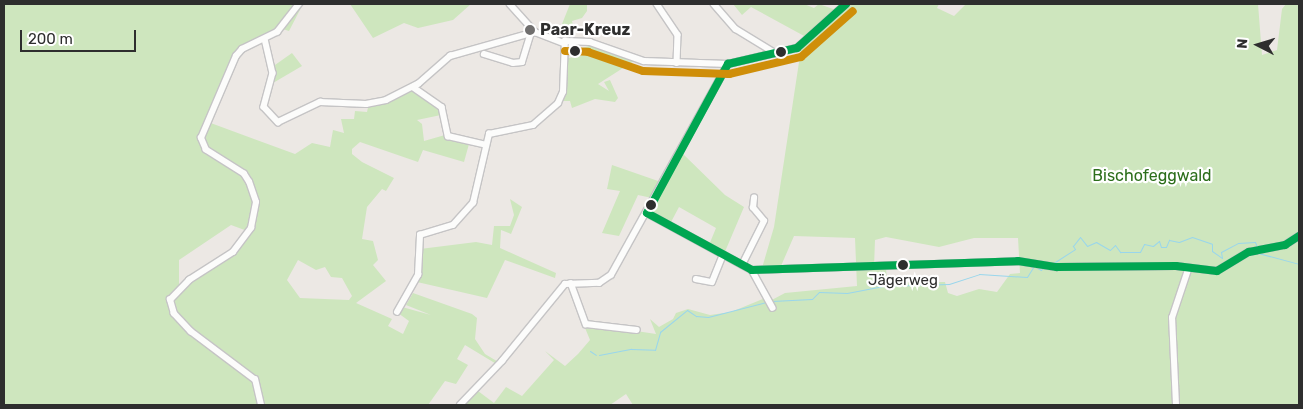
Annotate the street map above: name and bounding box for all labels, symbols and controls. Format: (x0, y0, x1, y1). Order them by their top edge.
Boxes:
scale bar (22, 20, 139, 52)
place label: Paar-Kreuz (540, 20, 630, 40)
north arrow (1233, 20, 1283, 70)
marker: Paar-Kreuz (524, 24, 536, 36)
text: 200 m (28, 30, 73, 48)
text: N (1234, 38, 1251, 49)
unlabelled marker (570, 46, 580, 56)
unlabelled marker (776, 47, 786, 57)
park label: Bischofeggwald (1092, 166, 1212, 186)
unlabelled marker (646, 200, 656, 210)
marker: Jägerweg (898, 260, 908, 270)
place label: Jägerweg (868, 272, 938, 290)

